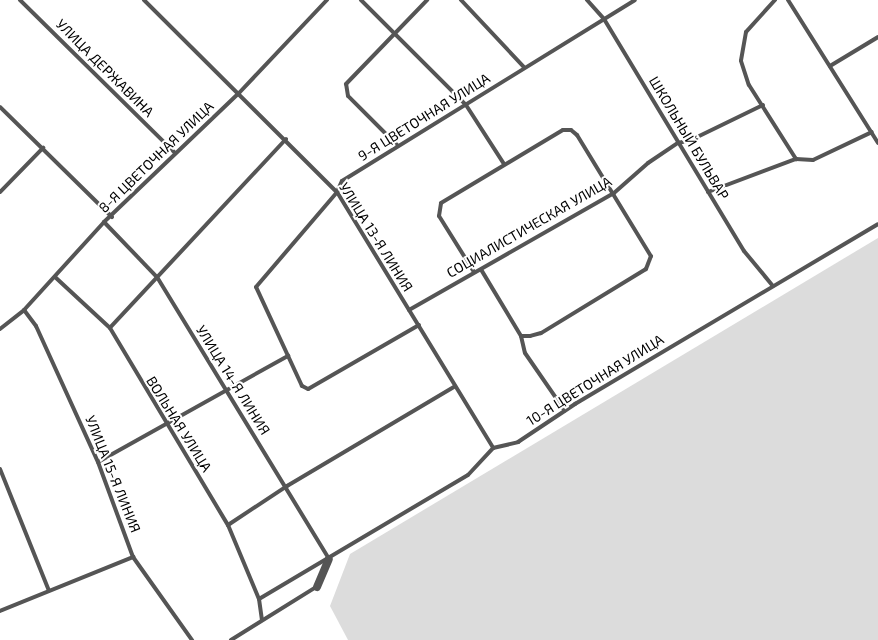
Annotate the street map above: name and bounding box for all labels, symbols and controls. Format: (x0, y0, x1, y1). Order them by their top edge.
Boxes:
street label: УЛИЦА ДЕРЖАВИНА (53, 16, 157, 120)
street label: 9-Я ЦВЕТОЧНАЯ УЛИЦА (355, 69, 493, 165)
street label: ШКОЛЬНЫЙ БУЛЬВАР (646, 73, 732, 203)
street label: 8-Я ЦВЕТОЧНАЯ УЛИЦА (95, 98, 217, 216)
street label: СОЦИАЛИСТИЧЕСКАЯ УЛИЦА (444, 173, 614, 281)
street label: УЛИЦА 13-Я ЛИНИЯ (336, 179, 416, 295)
street label: УЛИЦА 14-Я ЛИНИЯ (192, 322, 274, 438)
street label: 10-Я ЦВЕТОЧНАЯ УЛИЦА (523, 331, 667, 429)
street label: ВОЛЬНАЯ УЛИЦА (143, 373, 215, 475)
street label: УЛИЦА 15-Я ЛИНИЯ (82, 413, 144, 535)

